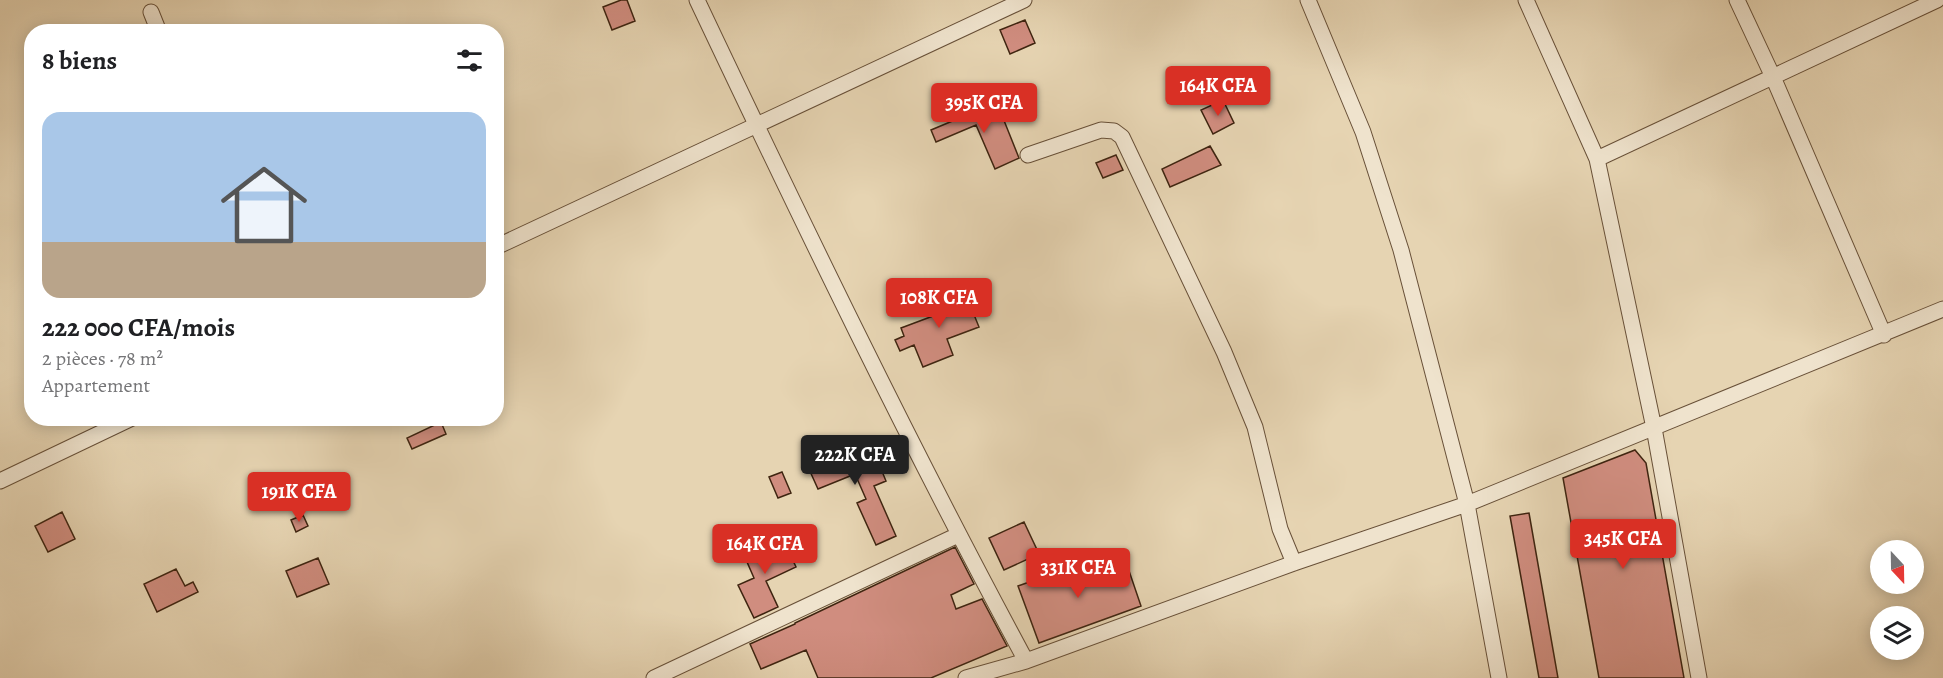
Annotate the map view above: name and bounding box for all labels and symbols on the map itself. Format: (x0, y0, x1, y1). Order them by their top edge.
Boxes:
pin: 164K CFA (1156, 66, 1280, 117)
pin: 395K CFA (922, 83, 1046, 134)
pin: 108K CFA (877, 278, 1001, 329)
pin: 222K CFA (793, 435, 917, 486)
pin: 191K CFA (237, 472, 361, 523)
pin: 345K CFA (1561, 519, 1685, 570)
pin: 164K CFA (703, 524, 827, 575)
north arrow (1870, 540, 1924, 594)
pin: 331K CFA (1016, 548, 1140, 599)

